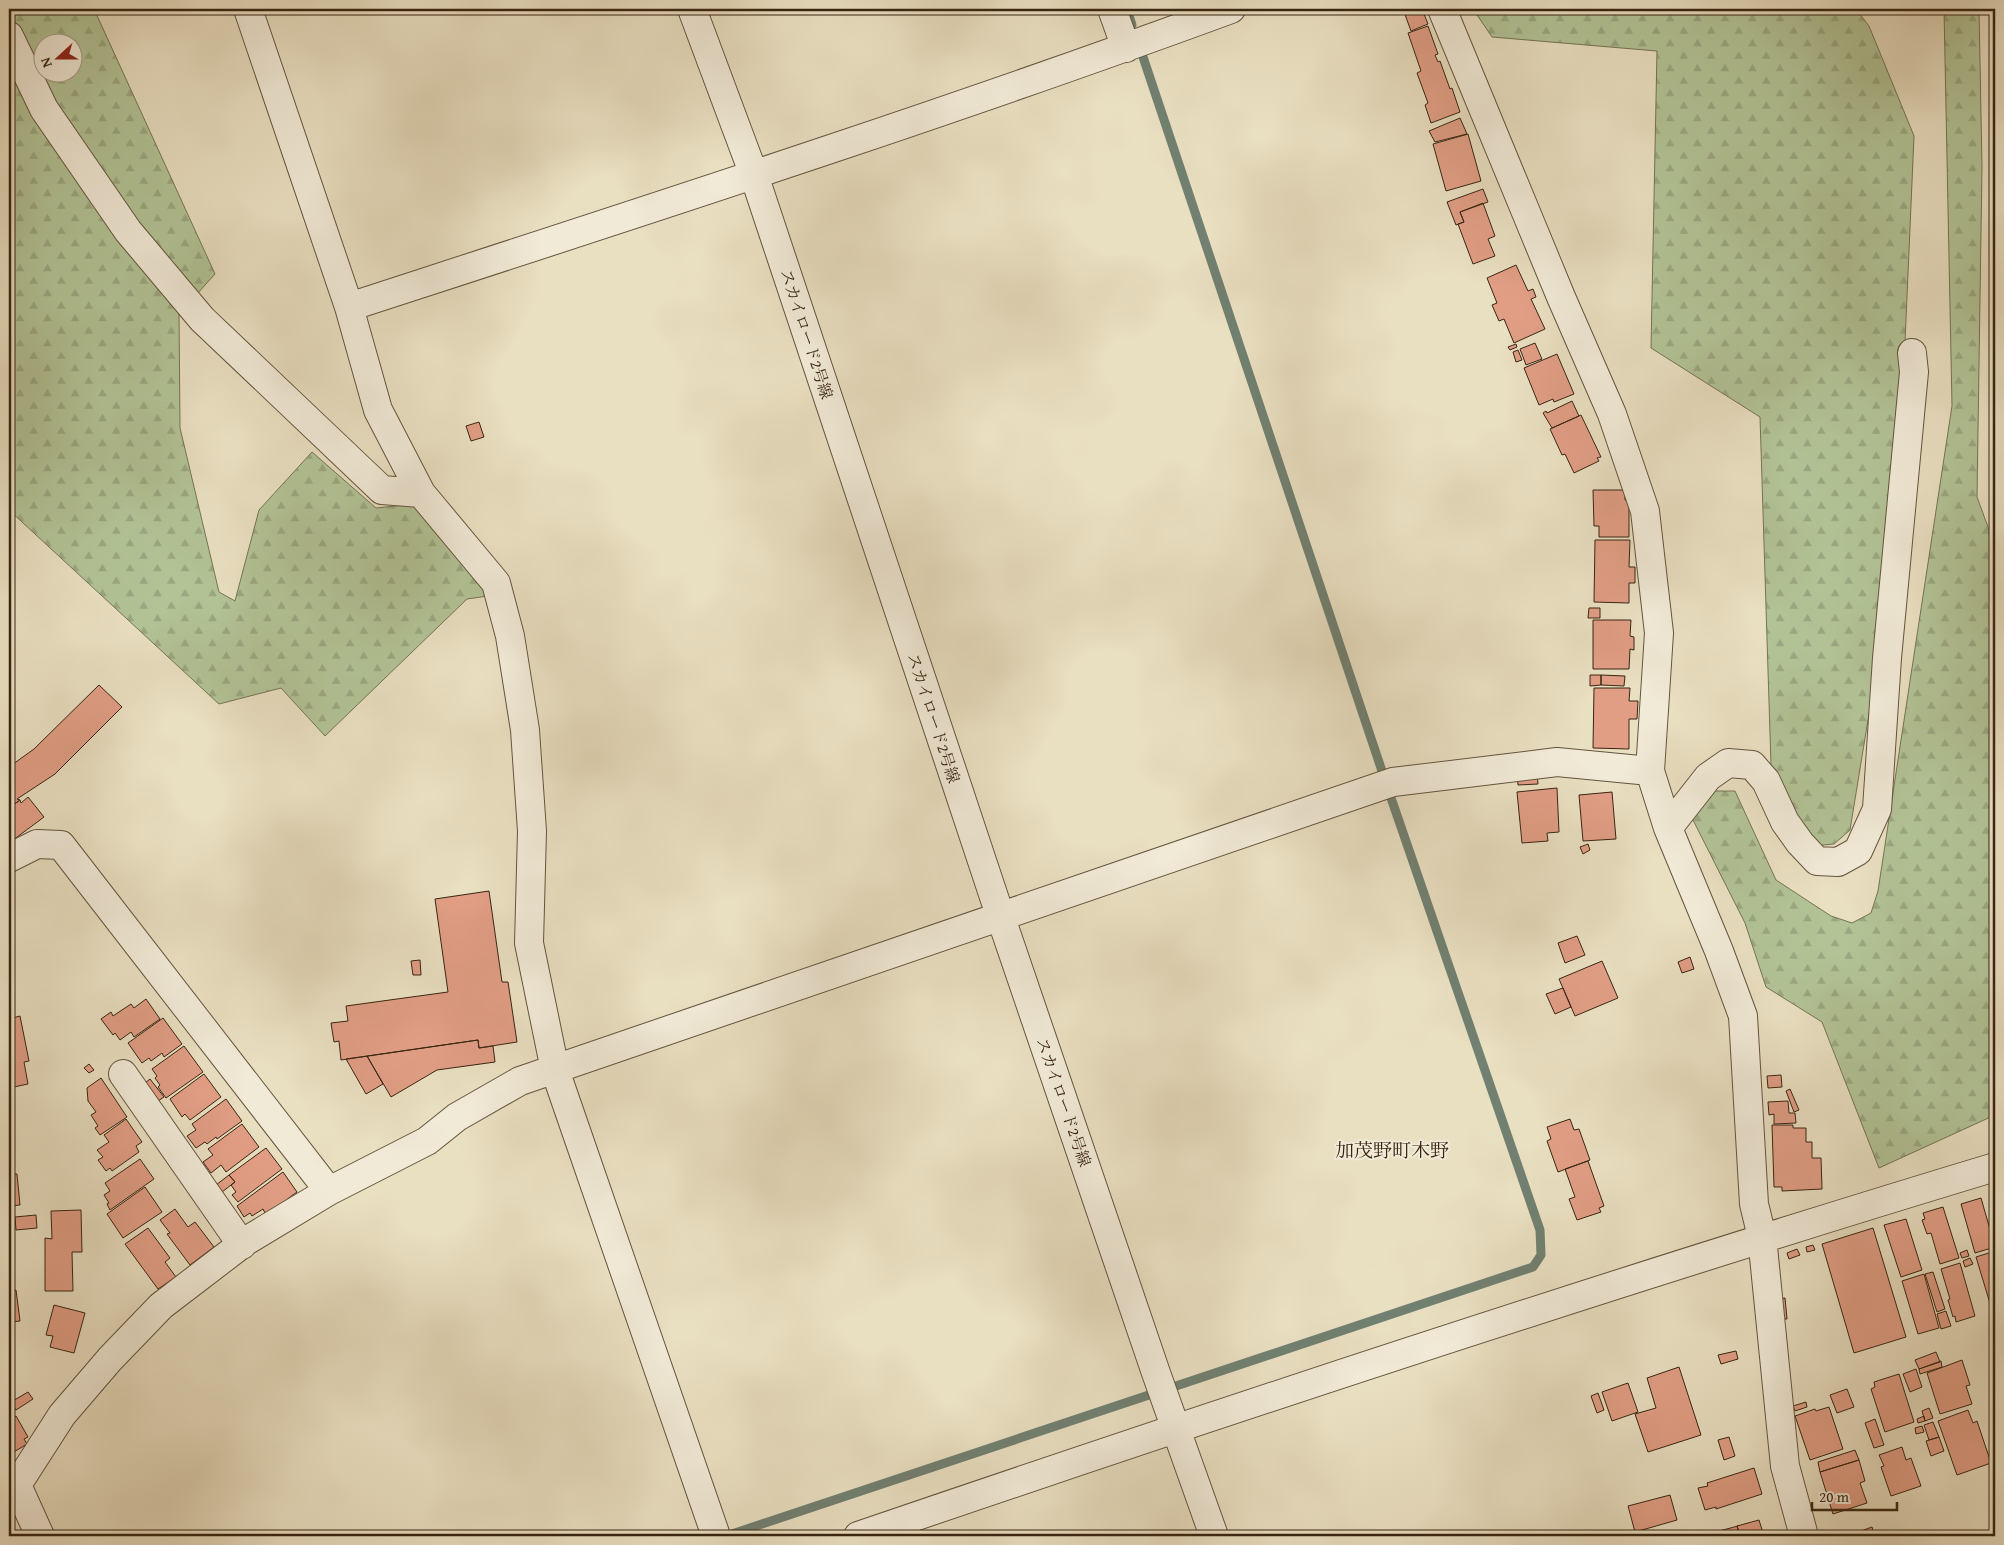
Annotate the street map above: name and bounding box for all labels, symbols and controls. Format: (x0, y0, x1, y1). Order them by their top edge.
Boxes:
north arrow (32, 32, 82, 82)
text: N (35, 54, 57, 71)
street label: スカイロード2号線 (775, 266, 839, 402)
street label: スカイロード2号線 (902, 650, 966, 786)
street label: スカイロード2号線 (1031, 1034, 1097, 1170)
district label: 加茂野町木野 (1335, 1136, 1449, 1164)
scale bar (1812, 1480, 1896, 1512)
text: 20 m (1819, 1486, 1850, 1507)

